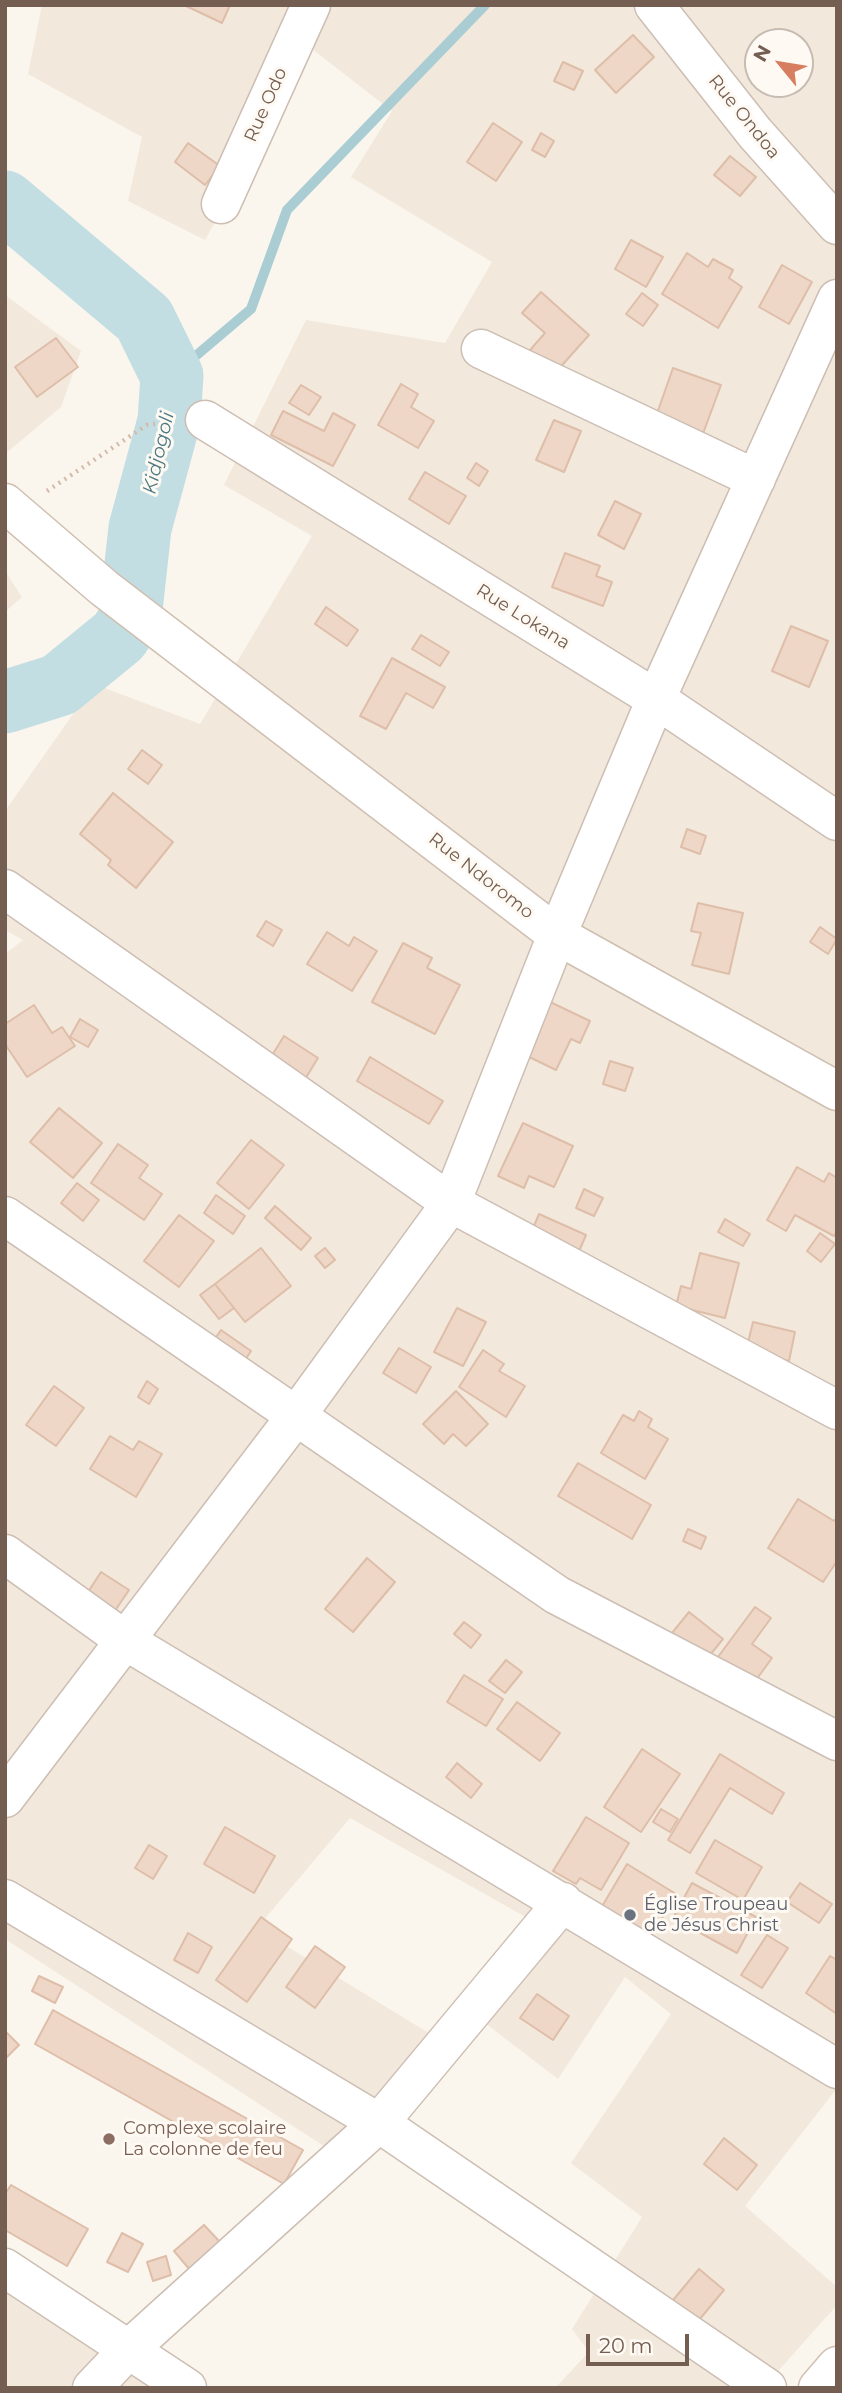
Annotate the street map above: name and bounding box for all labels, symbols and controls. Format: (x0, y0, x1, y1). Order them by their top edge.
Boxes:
north arrow (744, 28, 814, 98)
text: N (748, 41, 776, 66)
street label: Rue Odo (240, 64, 292, 146)
street label: Rue Ondoa (704, 71, 784, 163)
water label: Kidjogoli (138, 410, 180, 496)
street label: Rue Lokana (472, 580, 574, 654)
street label: Rue Ndoromo (424, 828, 538, 924)
place label: Église Troupeau de Jésus Christ (644, 1894, 788, 1937)
marker: Église Troupeau de Jésus Christ (622, 1907, 638, 1923)
place label: Complexe scolaire La colonne de feu (123, 2118, 286, 2160)
marker: Complexe scolaire La colonne de feu (101, 2131, 117, 2147)
scale bar (590, 2320, 693, 2364)
text: 20 m (599, 2333, 653, 2358)

